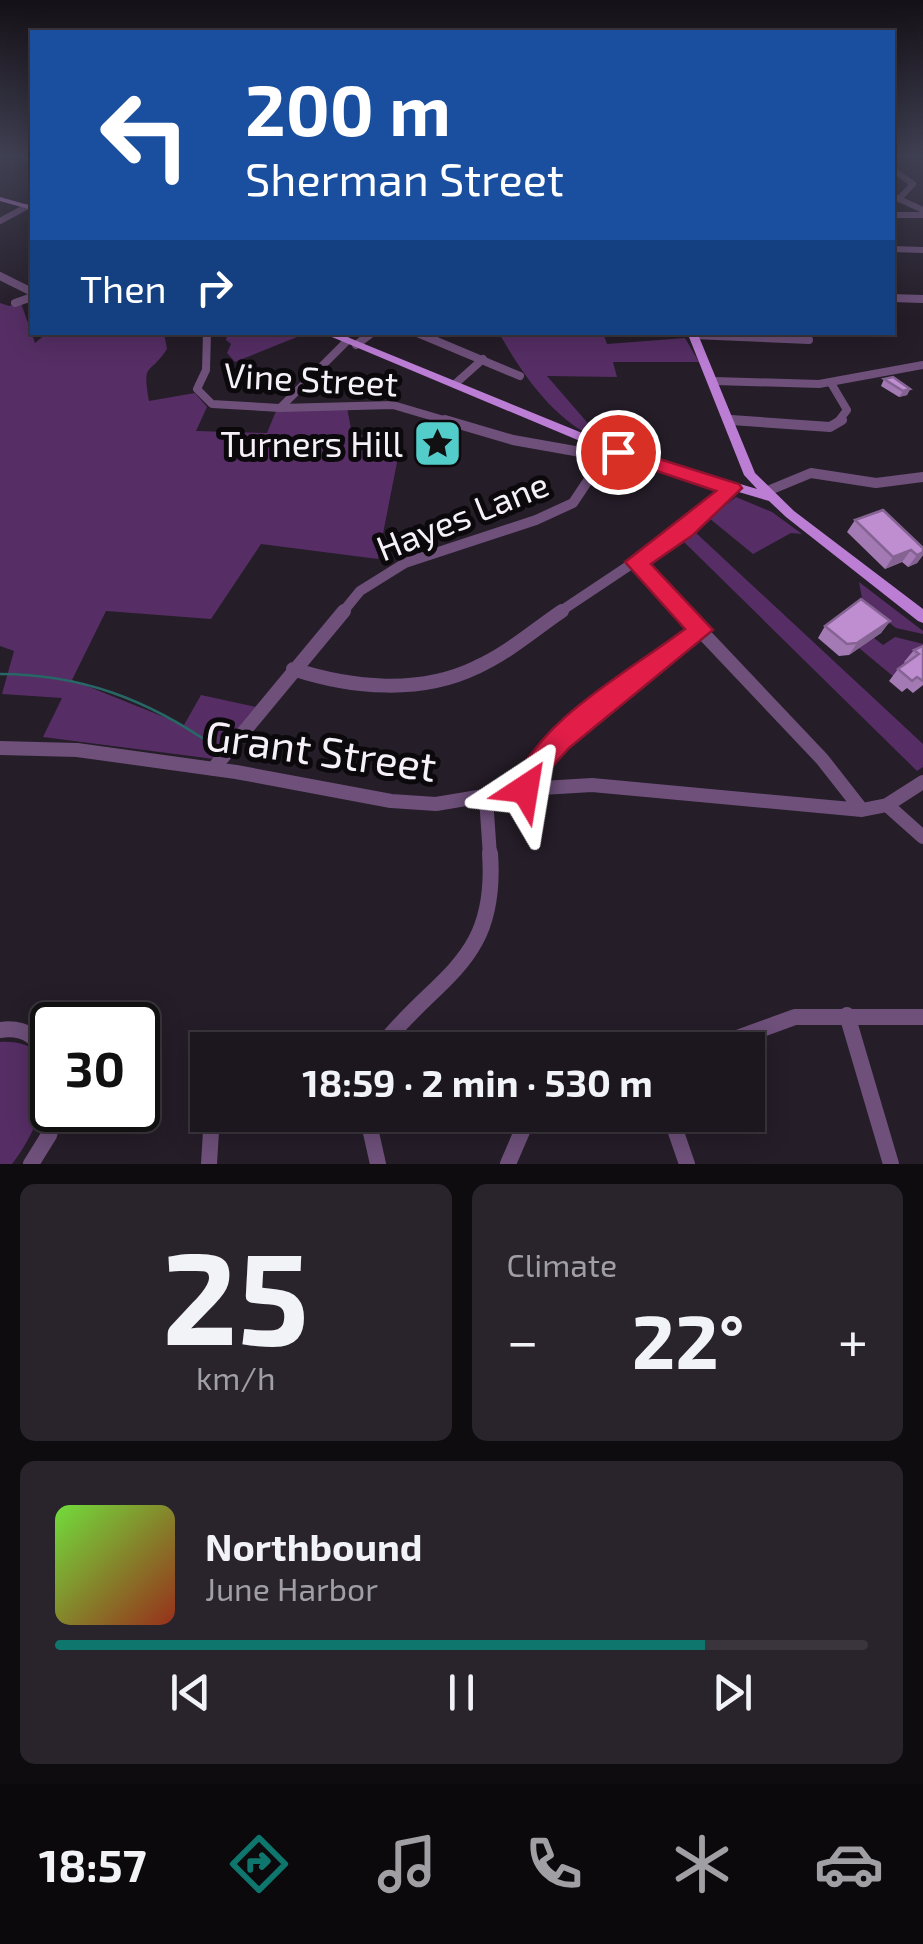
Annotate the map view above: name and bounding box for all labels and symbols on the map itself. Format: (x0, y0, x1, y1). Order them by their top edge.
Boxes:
street label: Vine Street (223, 352, 399, 404)
pin (576, 410, 661, 495)
place icon: Turners Hill (412, 417, 464, 469)
place label: Turners Hill (220, 422, 404, 464)
street label: Hayes Lane (370, 462, 554, 568)
street label: Grant Street (202, 708, 440, 790)
position arrow (473, 737, 577, 841)
speed limit sign: 30 (30, 1002, 160, 1132)

